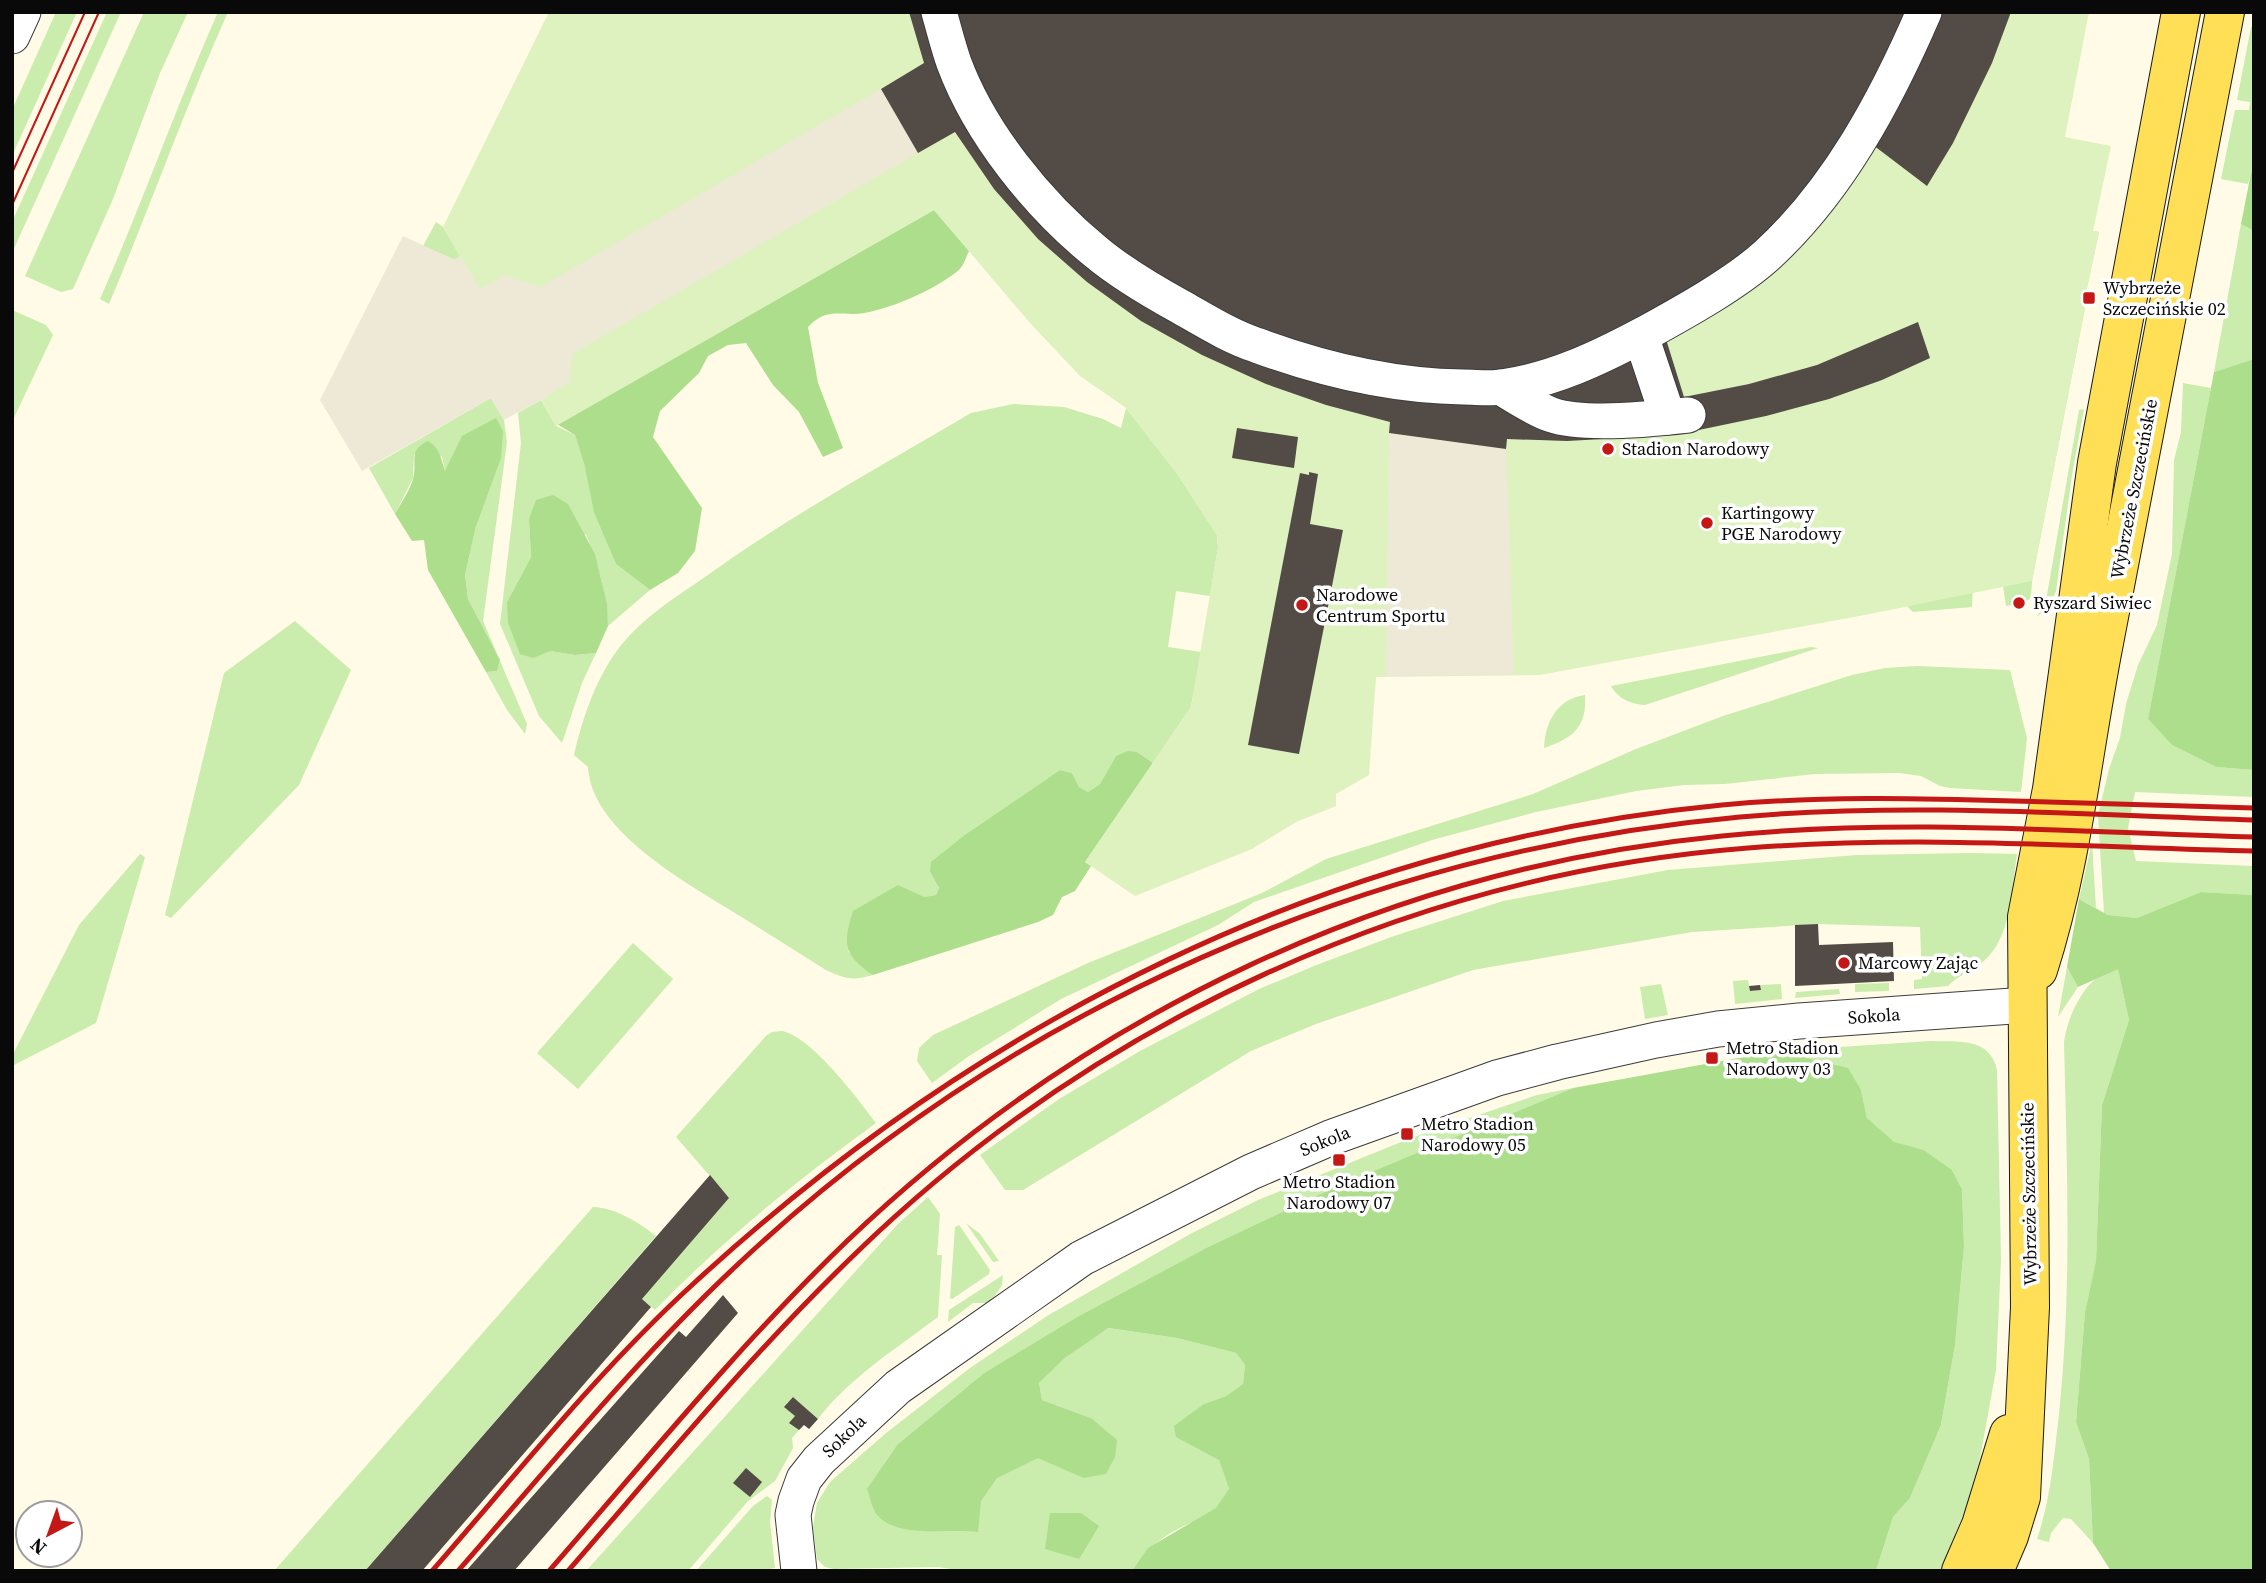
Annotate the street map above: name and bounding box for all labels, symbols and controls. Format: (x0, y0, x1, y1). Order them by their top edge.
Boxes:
place label: Wybrzeże Szczecińskie 02 (2103, 275, 2226, 321)
marker: Wybrzeże Szczecińskie 02 (2081, 290, 2097, 306)
street label: Wybrzeże Szczecińskie (2104, 397, 2163, 581)
place label: Stadion Narodowy (1622, 436, 1770, 461)
marker: Stadion Narodowy (1600, 441, 1616, 457)
place label: Kartingowy PGE Narodowy (1721, 500, 1842, 546)
marker: Kartingowy PGE Narodowy (1699, 515, 1715, 531)
place label: Narodowe Centrum Sportu (1316, 582, 1445, 628)
place label: Ryszard Siwiec (2033, 590, 2152, 615)
marker: Ryszard Siwiec (2011, 595, 2027, 611)
marker: Narodowe Centrum Sportu (1294, 597, 1310, 613)
place label: Marcowy Zając (1858, 950, 1979, 975)
marker: Marcowy Zając (1836, 955, 1852, 971)
street label: Sokola (1847, 1001, 1902, 1030)
place label: Metro Stadion Narodowy 03 (1726, 1035, 1839, 1081)
marker: Metro Stadion Narodowy 03 (1704, 1050, 1720, 1066)
street label: Wybrzeże Szczecińskie (2014, 1102, 2043, 1286)
place label: Metro Stadion Narodowy 05 (1421, 1111, 1534, 1157)
street label: Sokola (1296, 1119, 1355, 1162)
marker: Metro Stadion Narodowy 05 (1399, 1126, 1415, 1142)
marker: Metro Stadion Narodowy 07 (1331, 1152, 1347, 1168)
place label: Metro Stadion Narodowy 07 (1283, 1169, 1396, 1215)
street label: Sokola (816, 1408, 872, 1463)
north arrow (14, 1499, 84, 1569)
text: N (24, 1532, 52, 1561)

